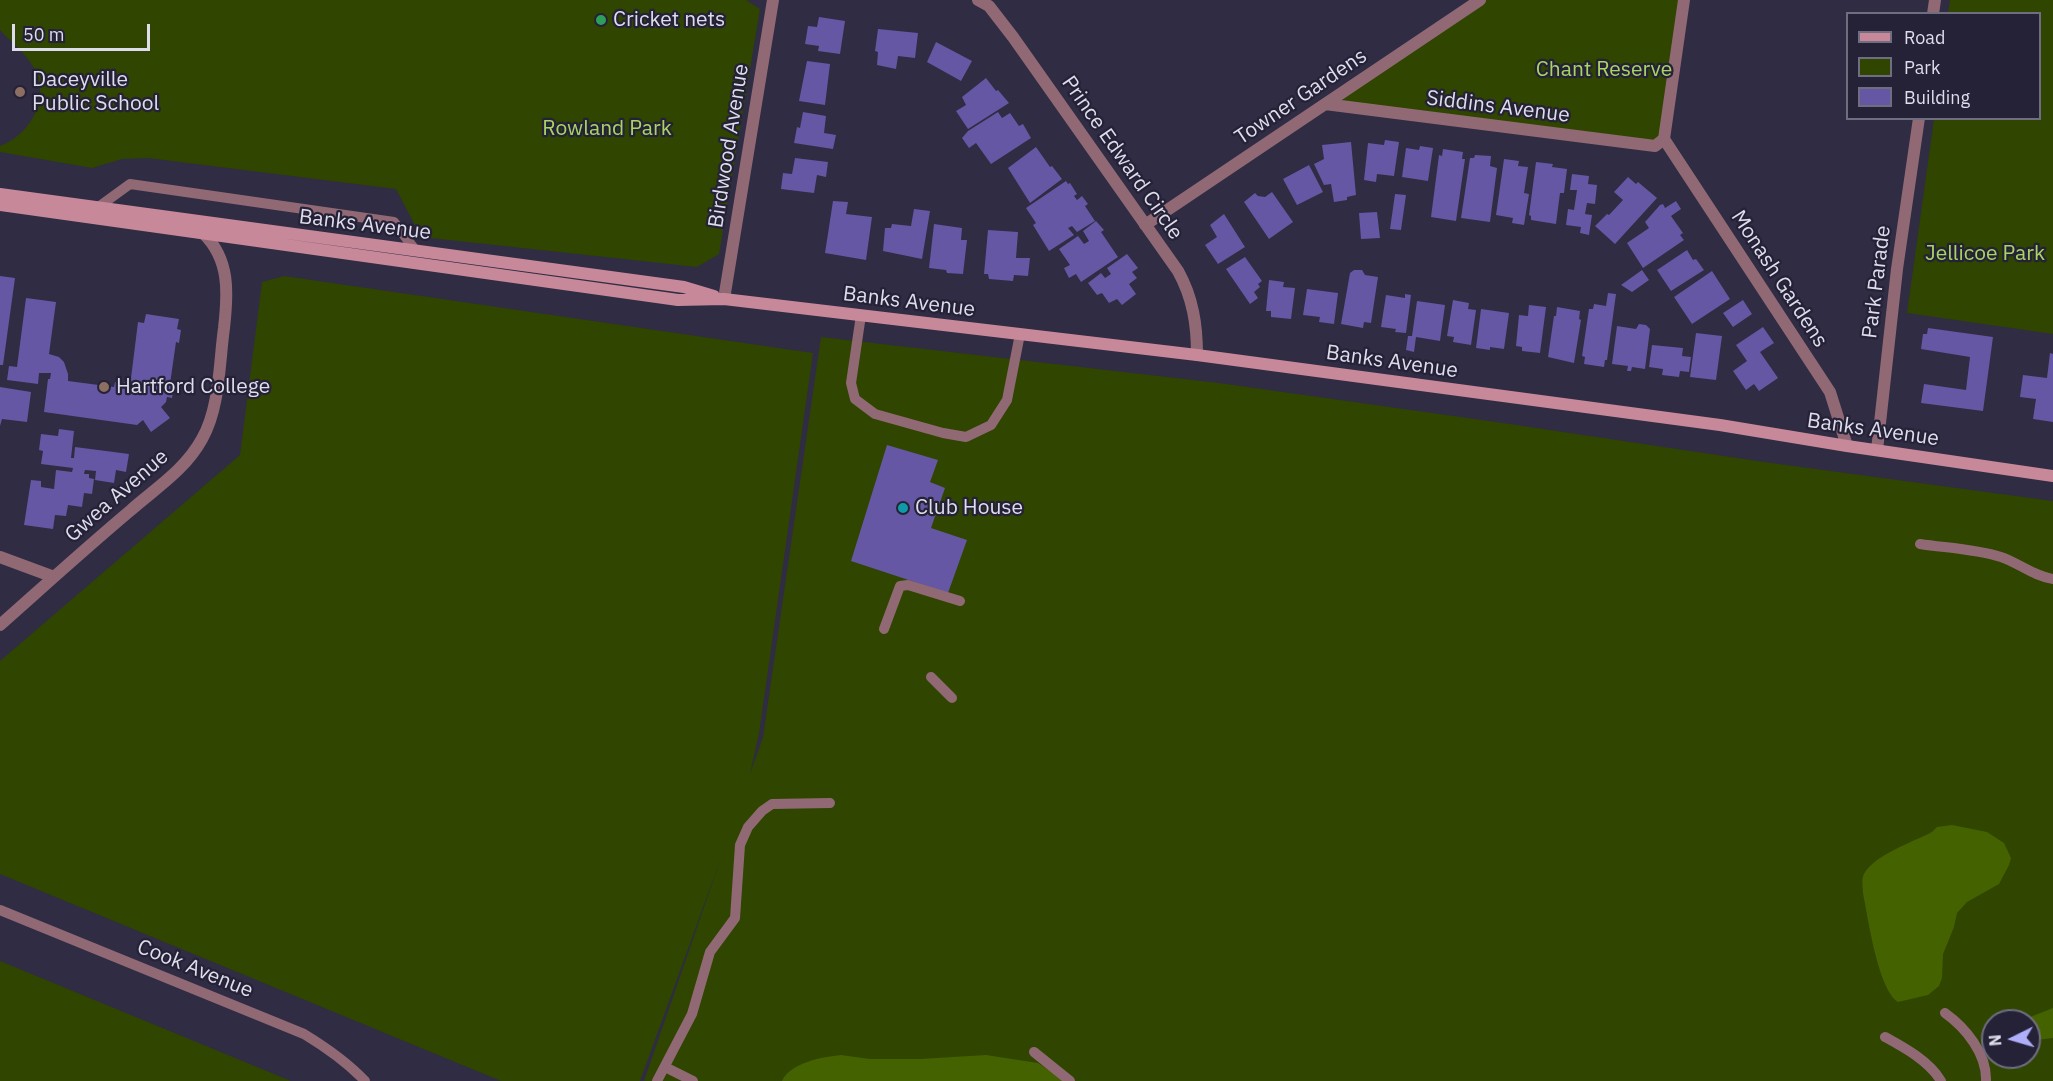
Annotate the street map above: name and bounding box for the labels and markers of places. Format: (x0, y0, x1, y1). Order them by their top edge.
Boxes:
place label: Cricket nets (613, 7, 725, 33)
marker: Cricket nets (594, 13, 608, 27)
place label: Daceyville Public School (32, 67, 159, 117)
marker: Daceyville Public School (13, 85, 27, 99)
place label: Hartford College (116, 374, 270, 400)
marker: Hartford College (97, 380, 111, 394)
place label: Club House (915, 495, 1023, 521)
marker: Club House (896, 501, 910, 515)

